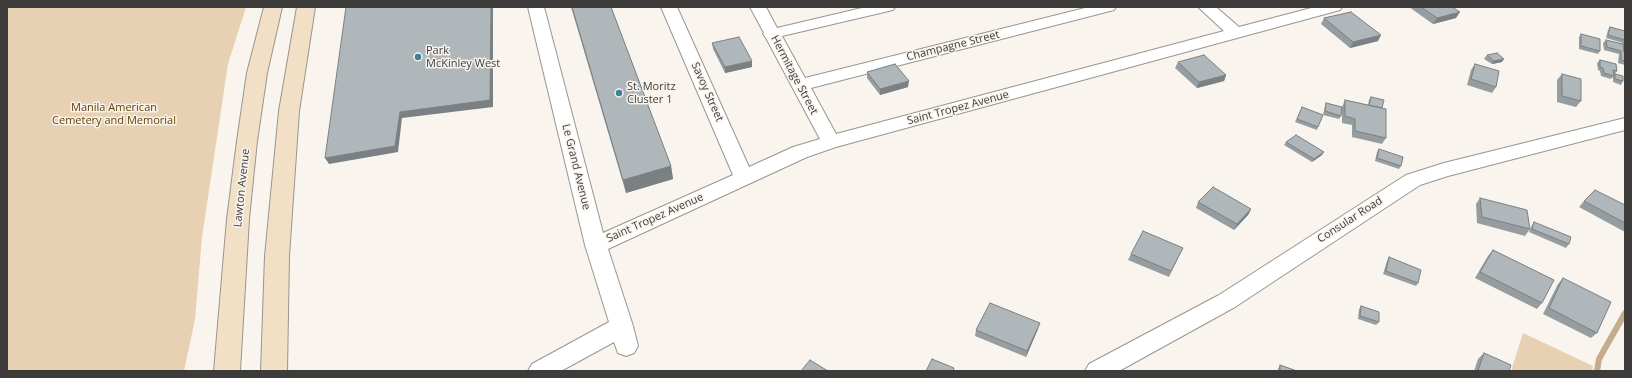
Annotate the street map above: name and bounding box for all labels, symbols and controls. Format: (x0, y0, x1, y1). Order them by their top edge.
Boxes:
street label: Champagne Street (905, 28, 1001, 64)
street label: Hermitage Street (768, 33, 820, 117)
place label: Park McKinley West (426, 44, 500, 70)
marker: Park McKinley West (413, 52, 423, 62)
street label: Savoy Street (688, 60, 726, 124)
place label: St. Moritz Cluster 1 (627, 80, 676, 106)
marker: St. Moritz Cluster 1 (614, 88, 624, 98)
street label: Saint Tropez Avenue (906, 88, 1010, 128)
park label: Manila American Cemetery and Memorial (52, 101, 176, 127)
street label: Le Grand Avenue (559, 123, 593, 211)
street label: Lawton Avenue (231, 148, 253, 228)
street label: Saint Tropez Avenue (604, 191, 706, 245)
street label: Consular Road (1315, 194, 1385, 246)

